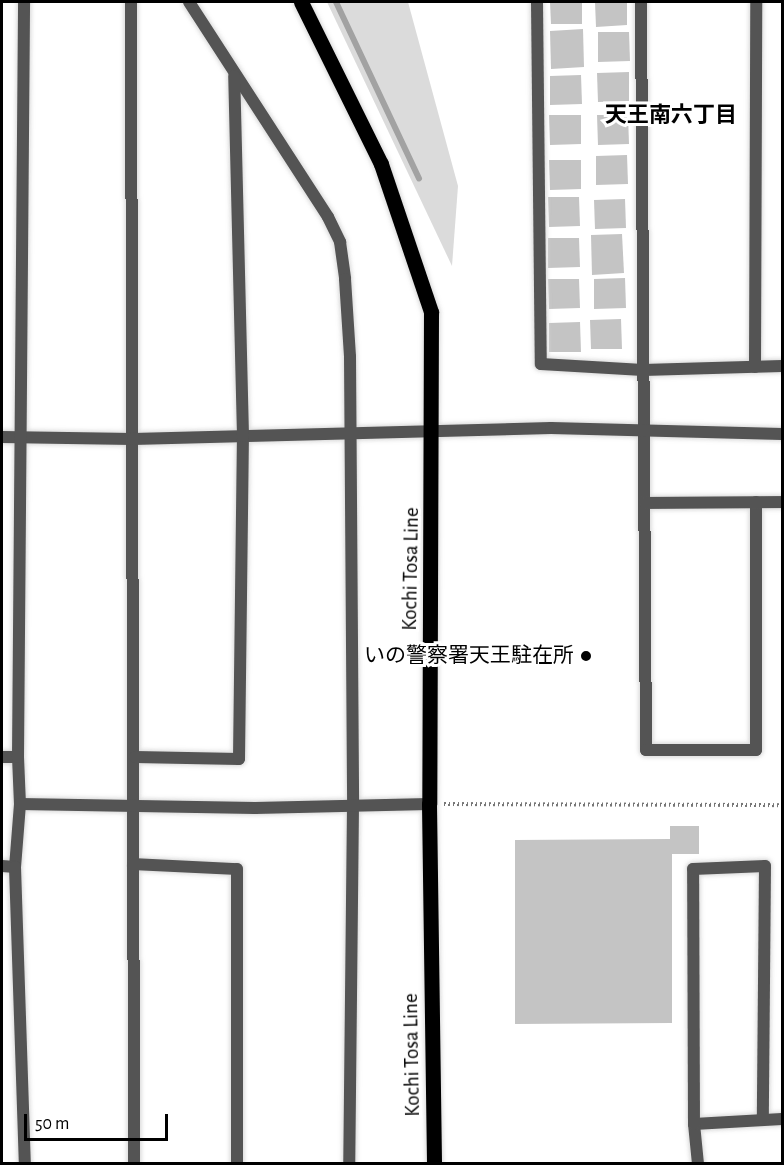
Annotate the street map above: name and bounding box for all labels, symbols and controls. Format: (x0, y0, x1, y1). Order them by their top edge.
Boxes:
district label: 天王南六丁目 (605, 103, 737, 129)
street label: Kochi Tosa Line (397, 507, 425, 631)
place label: いの警察署天王駐在所 (364, 643, 574, 669)
marker: いの警察署天王駐在所 (579, 649, 593, 663)
street label: Kochi Tosa Line (398, 993, 426, 1117)
scale bar (27, 1102, 171, 1140)
text: 50 m (35, 1115, 69, 1133)

